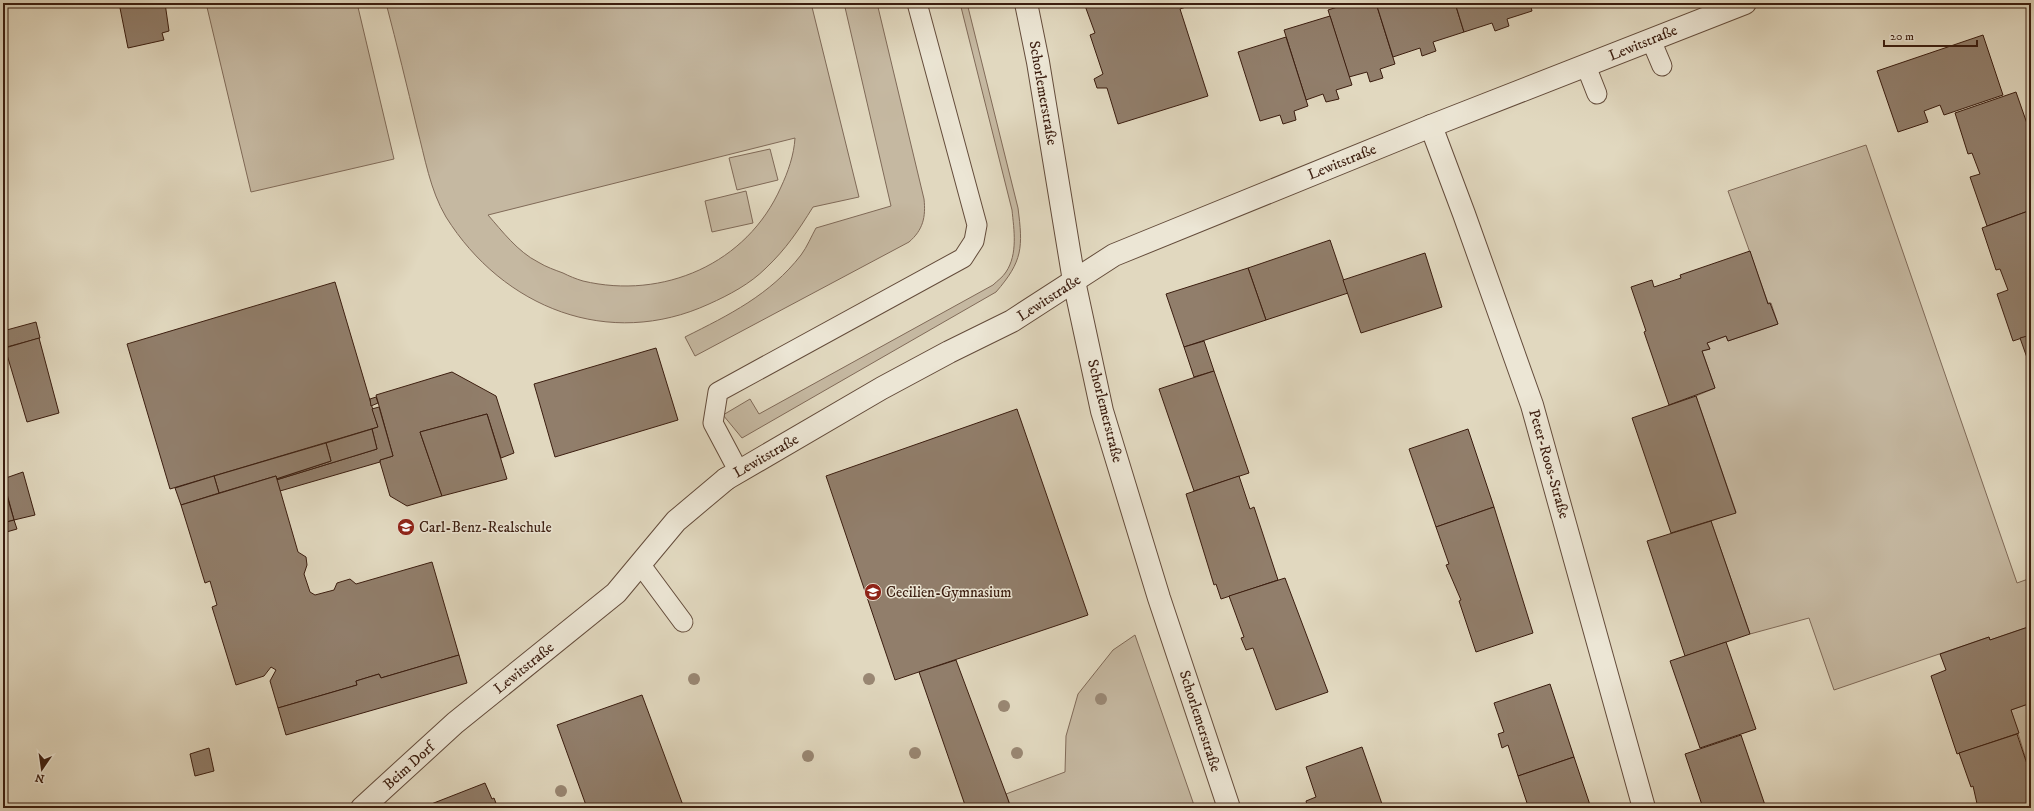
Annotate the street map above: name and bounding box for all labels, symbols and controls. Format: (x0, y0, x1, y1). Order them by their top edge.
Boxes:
street label: Lewitstraße (1606, 21, 1680, 65)
scale bar (1884, 22, 1977, 48)
text: 20 m (1890, 29, 1914, 44)
street label: Schorlemerstraße (1024, 39, 1062, 147)
street label: Lewitstraße (1305, 140, 1379, 184)
street label: Lewitstraße (1014, 270, 1084, 326)
street label: Schorlemerstraße (1083, 357, 1127, 465)
street label: Peter-Roos-Straße (1524, 407, 1574, 521)
street label: Lewitstraße (730, 430, 802, 482)
school or university icon: Carl-Benz-Realschule (396, 517, 416, 537)
place label: Carl-Benz-Realschule (419, 518, 552, 537)
school or university icon: Cecilien-Gymnasium (863, 582, 883, 602)
place label: Cecilien-Gymnasium (886, 583, 1011, 602)
street label: Lewitstraße (490, 638, 558, 698)
street label: Schorlemerstraße (1175, 668, 1225, 774)
street label: Beim Dorf (379, 736, 440, 794)
north arrow (22, 749, 62, 789)
text: N (34, 770, 46, 786)

